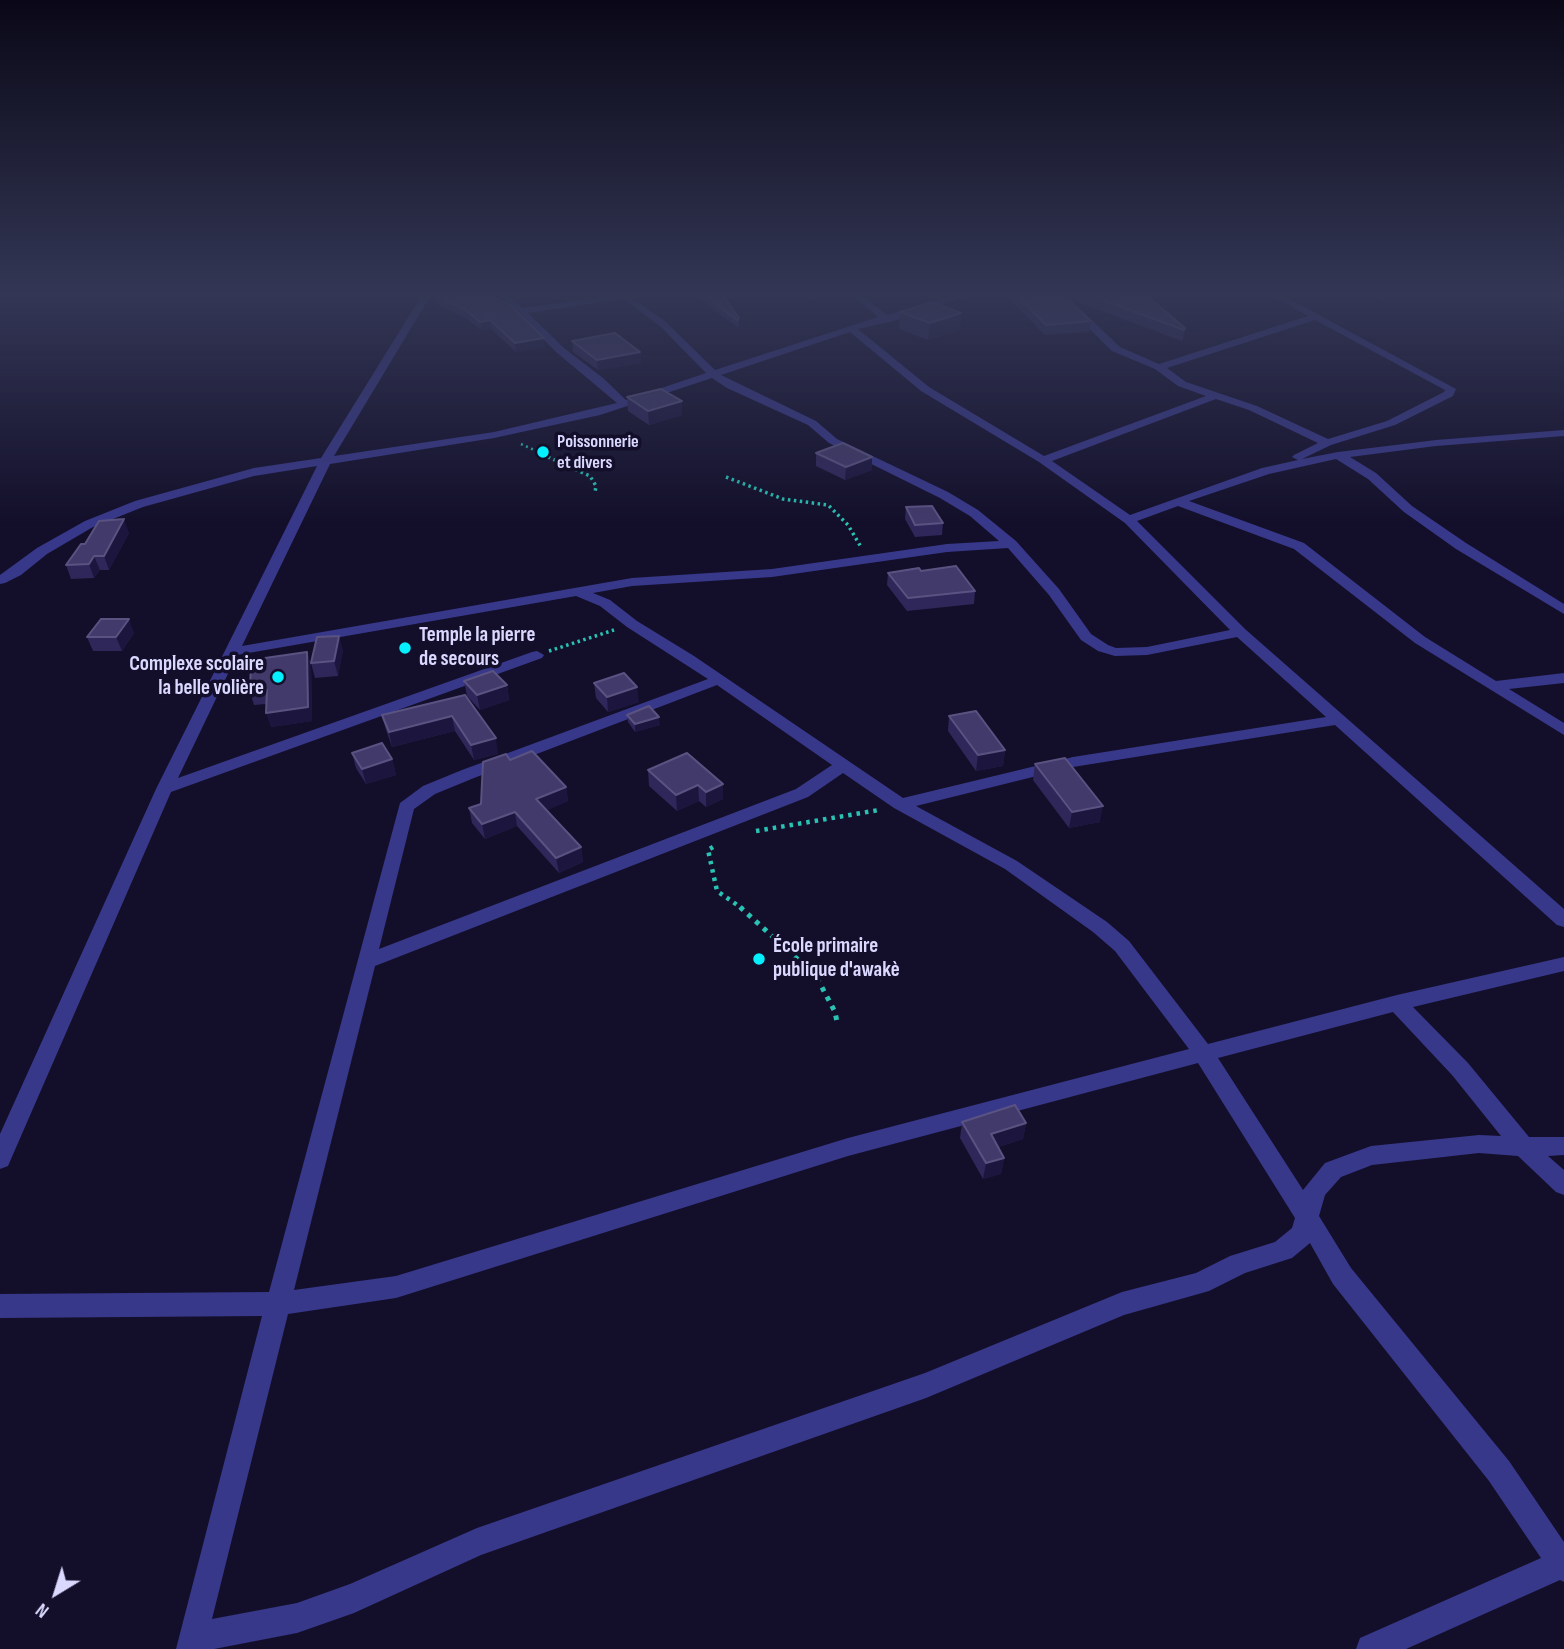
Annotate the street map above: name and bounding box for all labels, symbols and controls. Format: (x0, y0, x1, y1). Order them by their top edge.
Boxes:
place label: Poissonnerie et divers (557, 431, 639, 474)
marker: Poissonnerie et divers (535, 444, 551, 460)
place label: Temple la pierre de secours (419, 623, 536, 673)
marker: Temple la pierre de secours (397, 640, 413, 656)
place label: Complexe scolaire la belle volière (129, 652, 264, 702)
marker: Complexe scolaire la belle volière (270, 669, 286, 685)
place label: École primaire publique d'awakè (773, 934, 900, 984)
marker: École primaire publique d'awakè (751, 951, 767, 967)
north arrow (21, 1558, 91, 1628)
text: N (32, 1598, 54, 1622)

